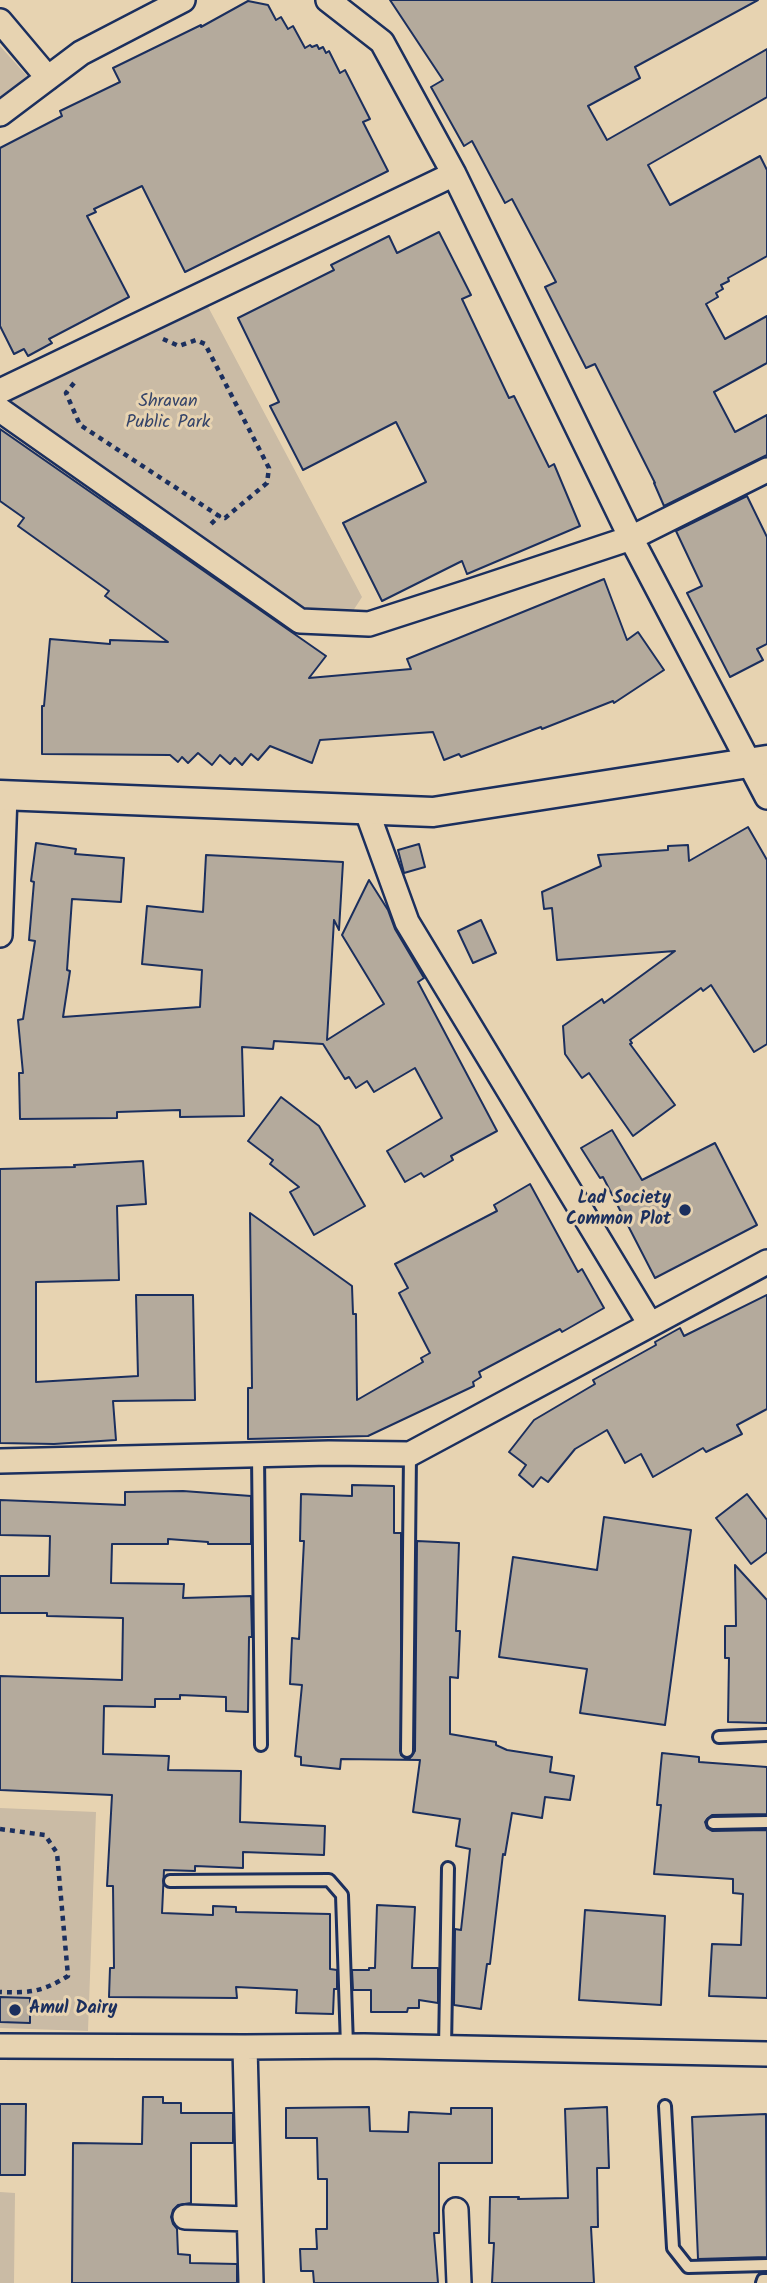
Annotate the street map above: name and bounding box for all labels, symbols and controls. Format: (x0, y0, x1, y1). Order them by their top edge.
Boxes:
park label: Shravan Public Park (126, 392, 210, 434)
place label: Lad Society Common Plot (566, 1189, 671, 1232)
marker: Lad Society Common Plot (677, 1202, 693, 1218)
place label: Amul Dairy (29, 1999, 117, 2021)
marker: Amul Dairy (7, 2002, 23, 2018)

